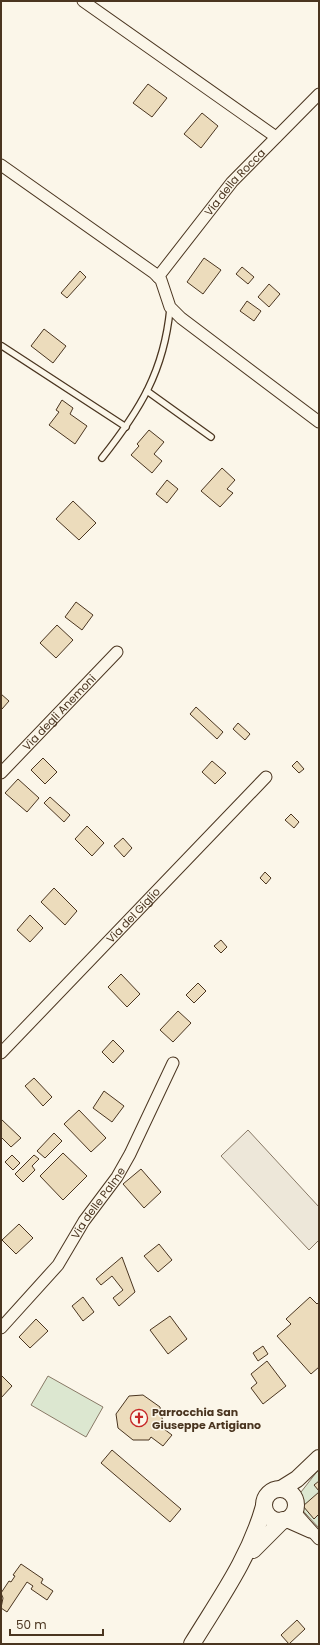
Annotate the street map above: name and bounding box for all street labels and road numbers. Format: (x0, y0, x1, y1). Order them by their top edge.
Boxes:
street label: Via della Rocca (200, 145, 269, 219)
street label: Via degli Anemoni (19, 671, 100, 754)
street label: Via del Giglio (103, 884, 164, 947)
street label: Via delle Palme (67, 1164, 129, 1242)

